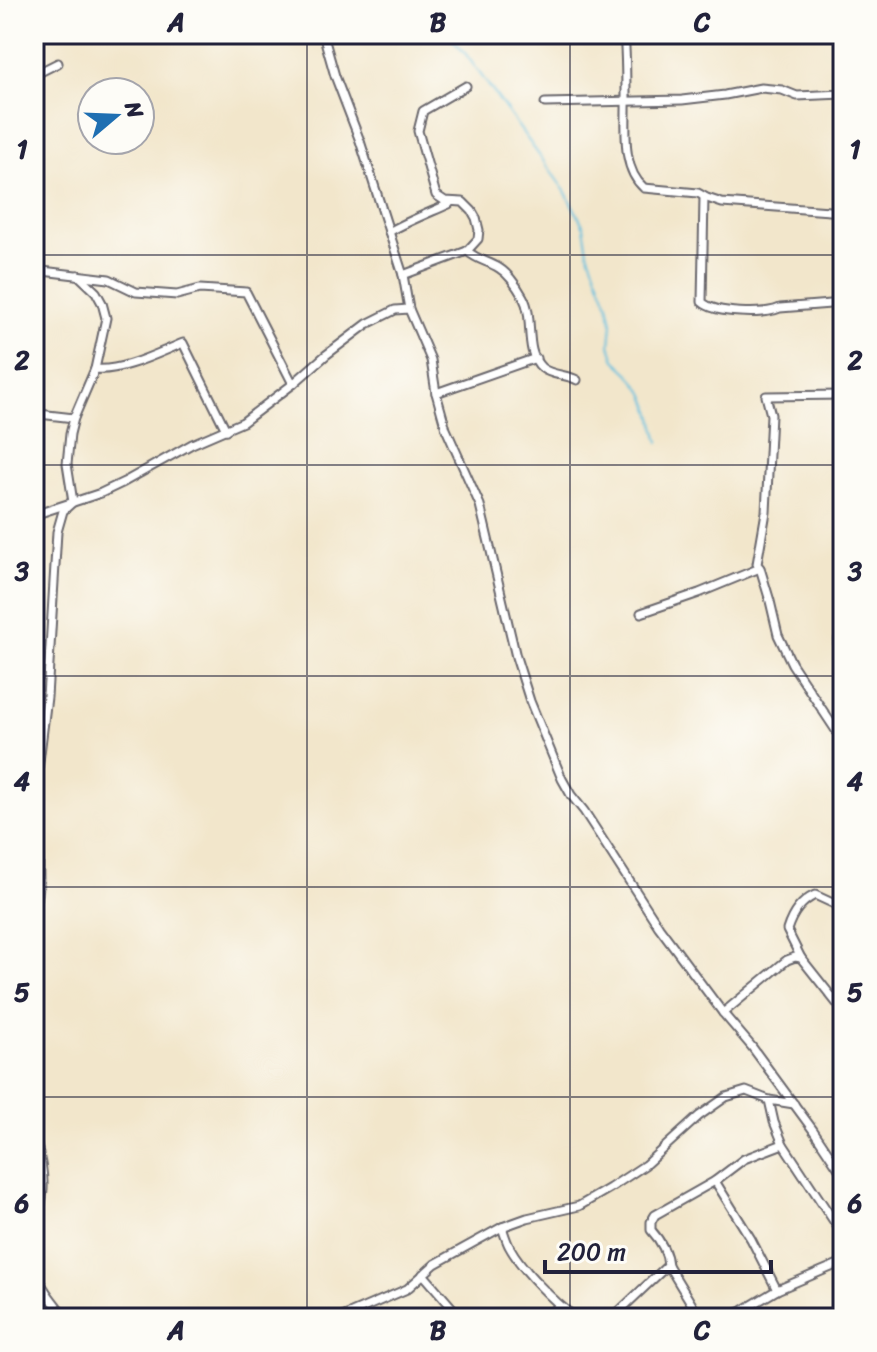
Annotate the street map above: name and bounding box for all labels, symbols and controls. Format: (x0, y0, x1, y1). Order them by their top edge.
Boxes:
text: A (166, 0, 185, 45)
text: B (430, 0, 447, 45)
text: C (693, 0, 711, 45)
north arrow (76, 76, 156, 156)
text: N (113, 95, 156, 124)
text: 1 (16, 126, 28, 172)
text: 1 (849, 126, 861, 172)
text: 2 (13, 337, 30, 383)
text: 2 (846, 337, 863, 383)
text: 3 (14, 548, 30, 594)
text: 3 (847, 548, 863, 594)
text: 4 (14, 758, 30, 804)
text: 4 (847, 758, 863, 804)
text: 5 (14, 969, 30, 1015)
text: 5 (847, 969, 863, 1015)
text: 6 (14, 1180, 30, 1226)
text: 6 (847, 1180, 863, 1226)
scale bar (545, 1224, 771, 1274)
text: 200 m (557, 1231, 626, 1273)
text: A (166, 1307, 185, 1352)
text: B (430, 1307, 447, 1352)
text: C (693, 1307, 711, 1352)

